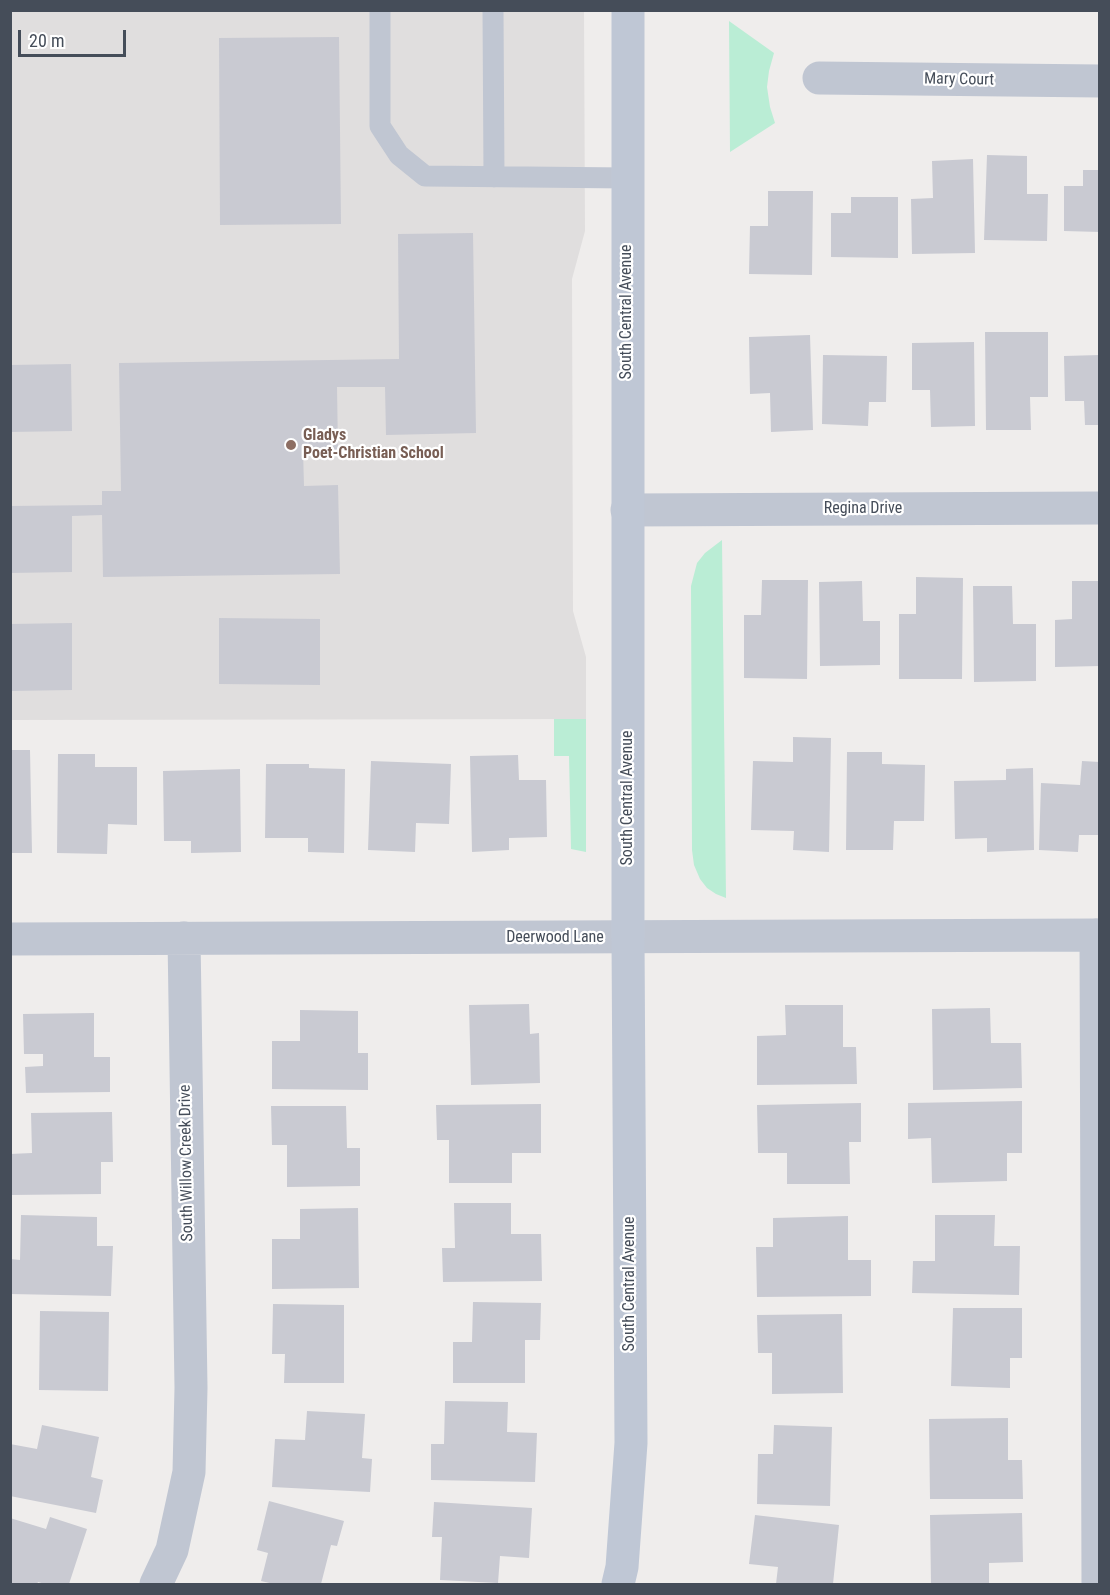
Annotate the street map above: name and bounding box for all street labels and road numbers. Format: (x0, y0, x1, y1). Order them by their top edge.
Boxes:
street label: Mary Court (924, 70, 994, 90)
street label: South Central Avenue (617, 245, 637, 379)
street label: Regina Drive (824, 499, 902, 519)
street label: South Central Avenue (618, 731, 638, 865)
street label: Deerwood Lane (506, 928, 604, 948)
street label: South Willow Creek Drive (176, 1084, 198, 1242)
street label: South Central Avenue (620, 1217, 640, 1351)

